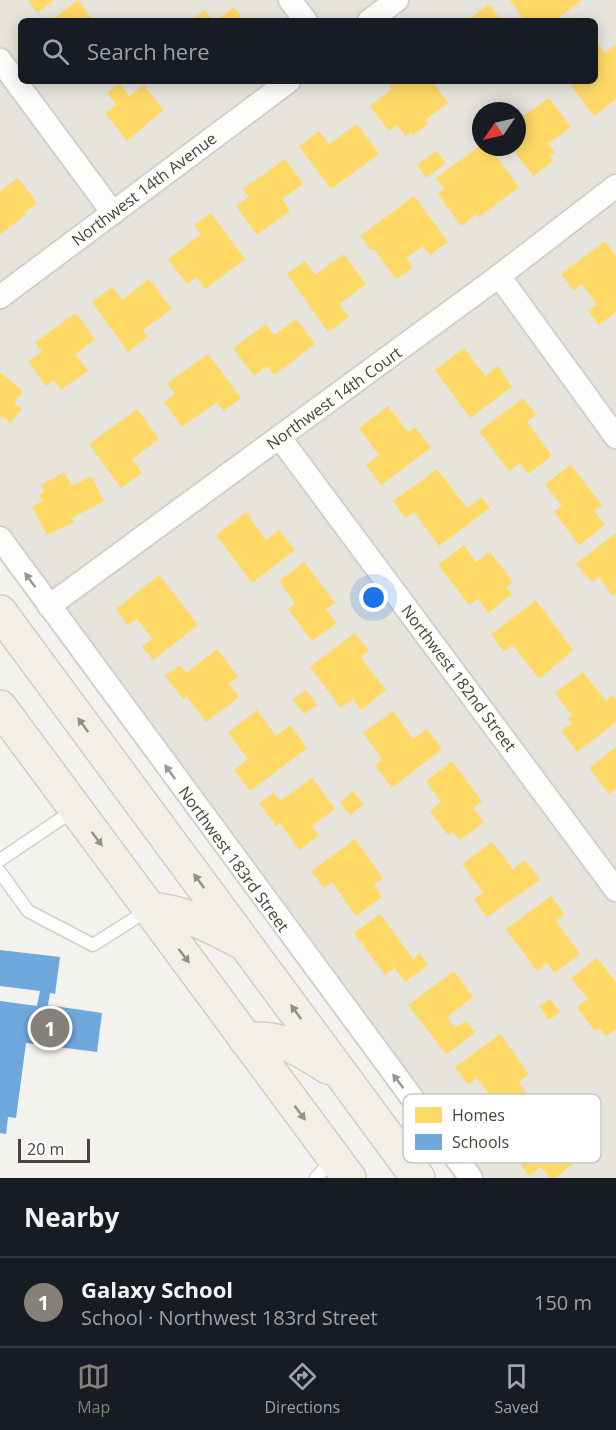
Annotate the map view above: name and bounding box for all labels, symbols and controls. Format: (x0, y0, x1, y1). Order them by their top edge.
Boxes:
search box (18, 18, 598, 84)
icon: search (39, 35, 72, 68)
text: Search here (87, 36, 210, 66)
north arrow (472, 102, 526, 156)
street label: Northwest 14th Avenue (67, 127, 221, 251)
street label: Northwest 14th Court (262, 341, 406, 455)
one-way arrow (24, 573, 36, 589)
your location (359, 583, 388, 612)
street label: Northwest 182nd Street (397, 600, 522, 756)
one-way arrow (77, 717, 89, 733)
one-way arrow (164, 764, 176, 780)
street label: Northwest 183rd Street (174, 782, 295, 937)
one-way arrow (91, 831, 103, 847)
one-way arrow (193, 874, 205, 890)
one-way arrow (178, 948, 190, 964)
one-way arrow (290, 1005, 302, 1020)
pin: 1 (31, 1006, 70, 1050)
one-way arrow (392, 1073, 404, 1089)
legend (403, 1094, 601, 1163)
one-way arrow (294, 1104, 306, 1120)
text: Homes (452, 1104, 505, 1126)
text: Schools (452, 1131, 509, 1153)
scale bar (18, 1136, 90, 1164)
text: 20 m (27, 1138, 64, 1160)
text: Nearby (24, 1199, 119, 1235)
text: Galaxy School (81, 1274, 233, 1304)
text: 1 (38, 1289, 49, 1316)
text: 150 m (534, 1289, 592, 1316)
text: School · Northwest 183rd Street (81, 1304, 378, 1331)
tab: Map (77, 1360, 110, 1418)
tab: Directions (265, 1360, 340, 1418)
tab: Saved (494, 1360, 539, 1418)

